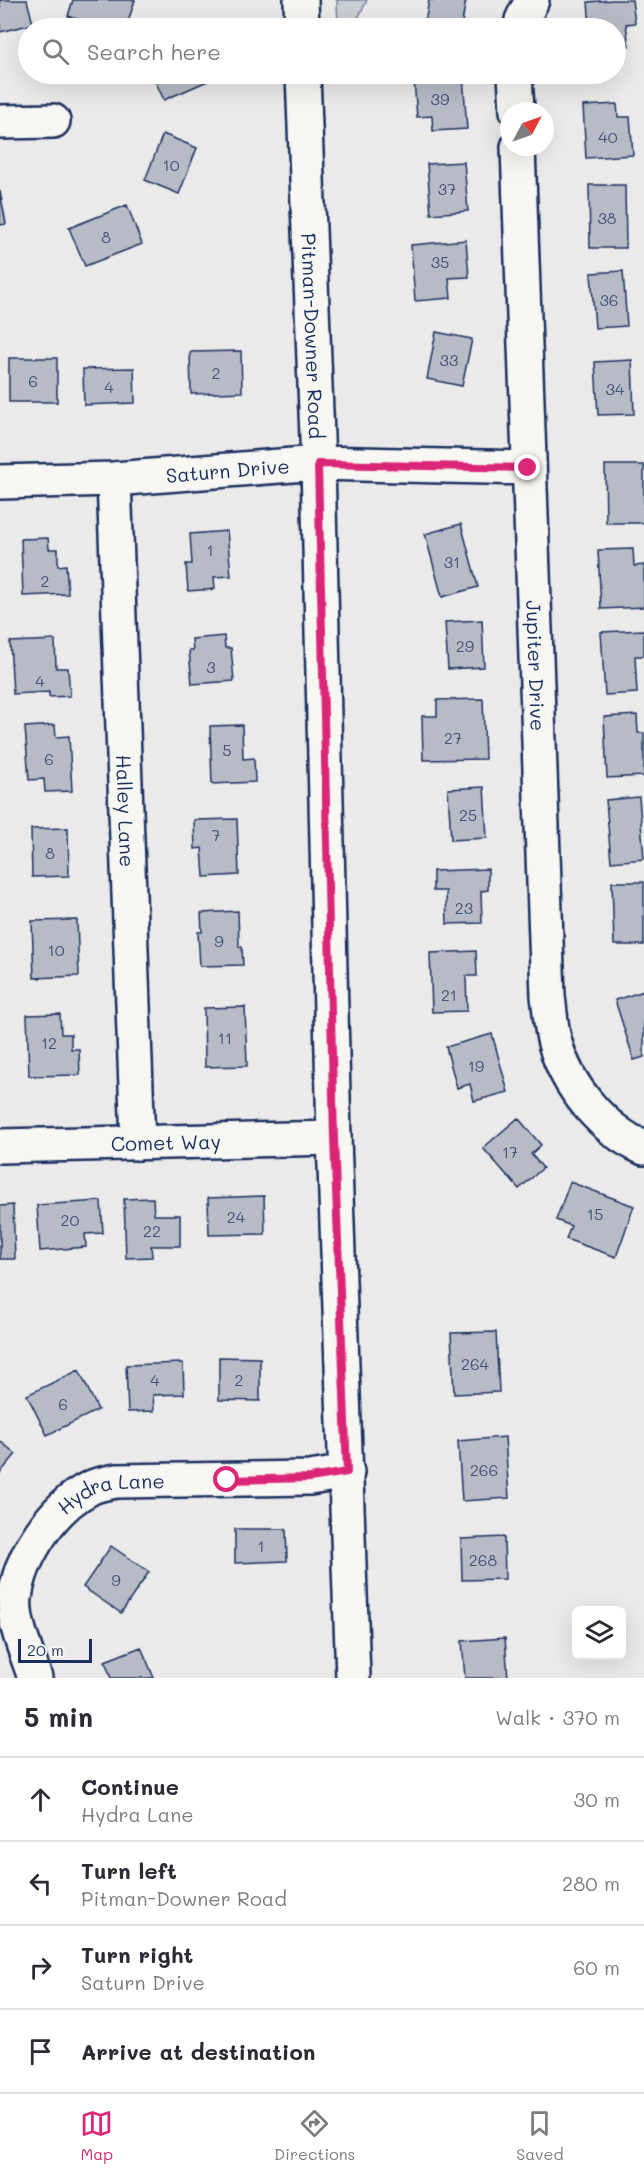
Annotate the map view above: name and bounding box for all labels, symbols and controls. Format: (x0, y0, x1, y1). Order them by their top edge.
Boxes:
search box (18, 18, 626, 84)
icon: search (39, 35, 72, 68)
text: Search here (87, 37, 221, 66)
house number: 39 (431, 88, 449, 109)
north arrow (500, 102, 554, 156)
house number: 40 (598, 126, 618, 147)
house number: 10 (162, 154, 180, 175)
house number: 37 (438, 178, 456, 199)
house number: 38 (597, 207, 617, 228)
house number: 8 (101, 226, 111, 247)
street label: Pitman-Downer Road (296, 232, 330, 439)
house number: 35 (431, 251, 449, 272)
house number: 36 (599, 289, 619, 310)
house number: 33 (440, 349, 458, 370)
house number: 2 (212, 362, 220, 383)
house number: 6 (28, 370, 38, 391)
house number: 4 (104, 376, 114, 397)
house number: 34 (606, 378, 625, 399)
street label: Saturn Drive (165, 452, 290, 488)
route end (514, 454, 540, 480)
house number: 1 (206, 539, 214, 560)
house number: 31 (444, 551, 460, 572)
house number: 2 (41, 570, 49, 591)
street label: Jupiter Drive (521, 600, 552, 732)
house number: 29 (456, 635, 474, 656)
house number: 3 (206, 656, 216, 677)
house number: 4 (35, 670, 45, 691)
house number: 27 (444, 727, 462, 748)
house number: 5 (222, 739, 232, 760)
house number: 6 (44, 748, 54, 769)
street label: Halley Lane (111, 754, 141, 867)
house number: 25 (459, 804, 477, 825)
house number: 7 (212, 824, 221, 845)
house number: 8 (45, 842, 55, 863)
house number: 23 (455, 897, 473, 918)
house number: 9 (214, 930, 224, 951)
house number: 10 (47, 939, 65, 960)
house number: 21 (441, 984, 457, 1005)
house number: 11 (218, 1027, 232, 1048)
house number: 12 (41, 1032, 57, 1053)
house number: 19 (468, 1055, 484, 1076)
street label: Comet Way (111, 1128, 221, 1156)
house number: 17 (502, 1141, 518, 1162)
house number: 15 (587, 1203, 603, 1224)
house number: 24 (227, 1206, 246, 1227)
house number: 20 (61, 1209, 80, 1230)
house number: 22 (143, 1220, 161, 1241)
house number: 264 (461, 1353, 490, 1374)
house number: 4 (150, 1369, 160, 1390)
house number: 2 (235, 1369, 243, 1390)
house number: 6 (58, 1393, 68, 1414)
house number: 266 (470, 1459, 498, 1480)
route start (213, 1466, 239, 1492)
street label: Hydra Lane (51, 1467, 165, 1520)
house number: 1 (257, 1535, 265, 1556)
house number: 268 (469, 1549, 497, 1570)
house number: 9 (111, 1569, 121, 1590)
map controls (572, 1606, 626, 1660)
button: layers (572, 1606, 626, 1660)
scale bar (18, 1636, 92, 1664)
text: 20 m (27, 1639, 64, 1660)
text: 5 min (24, 1700, 93, 1734)
text: Walk · 370 m (495, 1704, 620, 1730)
text: Continue (81, 1772, 179, 1801)
icon: ahead (24, 1783, 57, 1816)
text: 30 m (574, 1786, 620, 1812)
text: Hydra Lane (81, 1801, 194, 1827)
text: Turn left (81, 1856, 177, 1885)
icon: left (24, 1867, 57, 1900)
text: 280 m (562, 1870, 620, 1896)
text: Pitman-Downer Road (81, 1885, 287, 1911)
text: Turn right (81, 1940, 193, 1969)
icon: right (24, 1951, 57, 1984)
text: 60 m (573, 1954, 620, 1980)
text: Saturn Drive (81, 1969, 205, 1995)
icon: arrive (24, 2035, 57, 2068)
text: Arrive at destination (81, 2037, 316, 2066)
tab: Map (80, 2107, 113, 2164)
tab: Directions (274, 2107, 355, 2164)
tab: Saved (516, 2107, 564, 2164)

